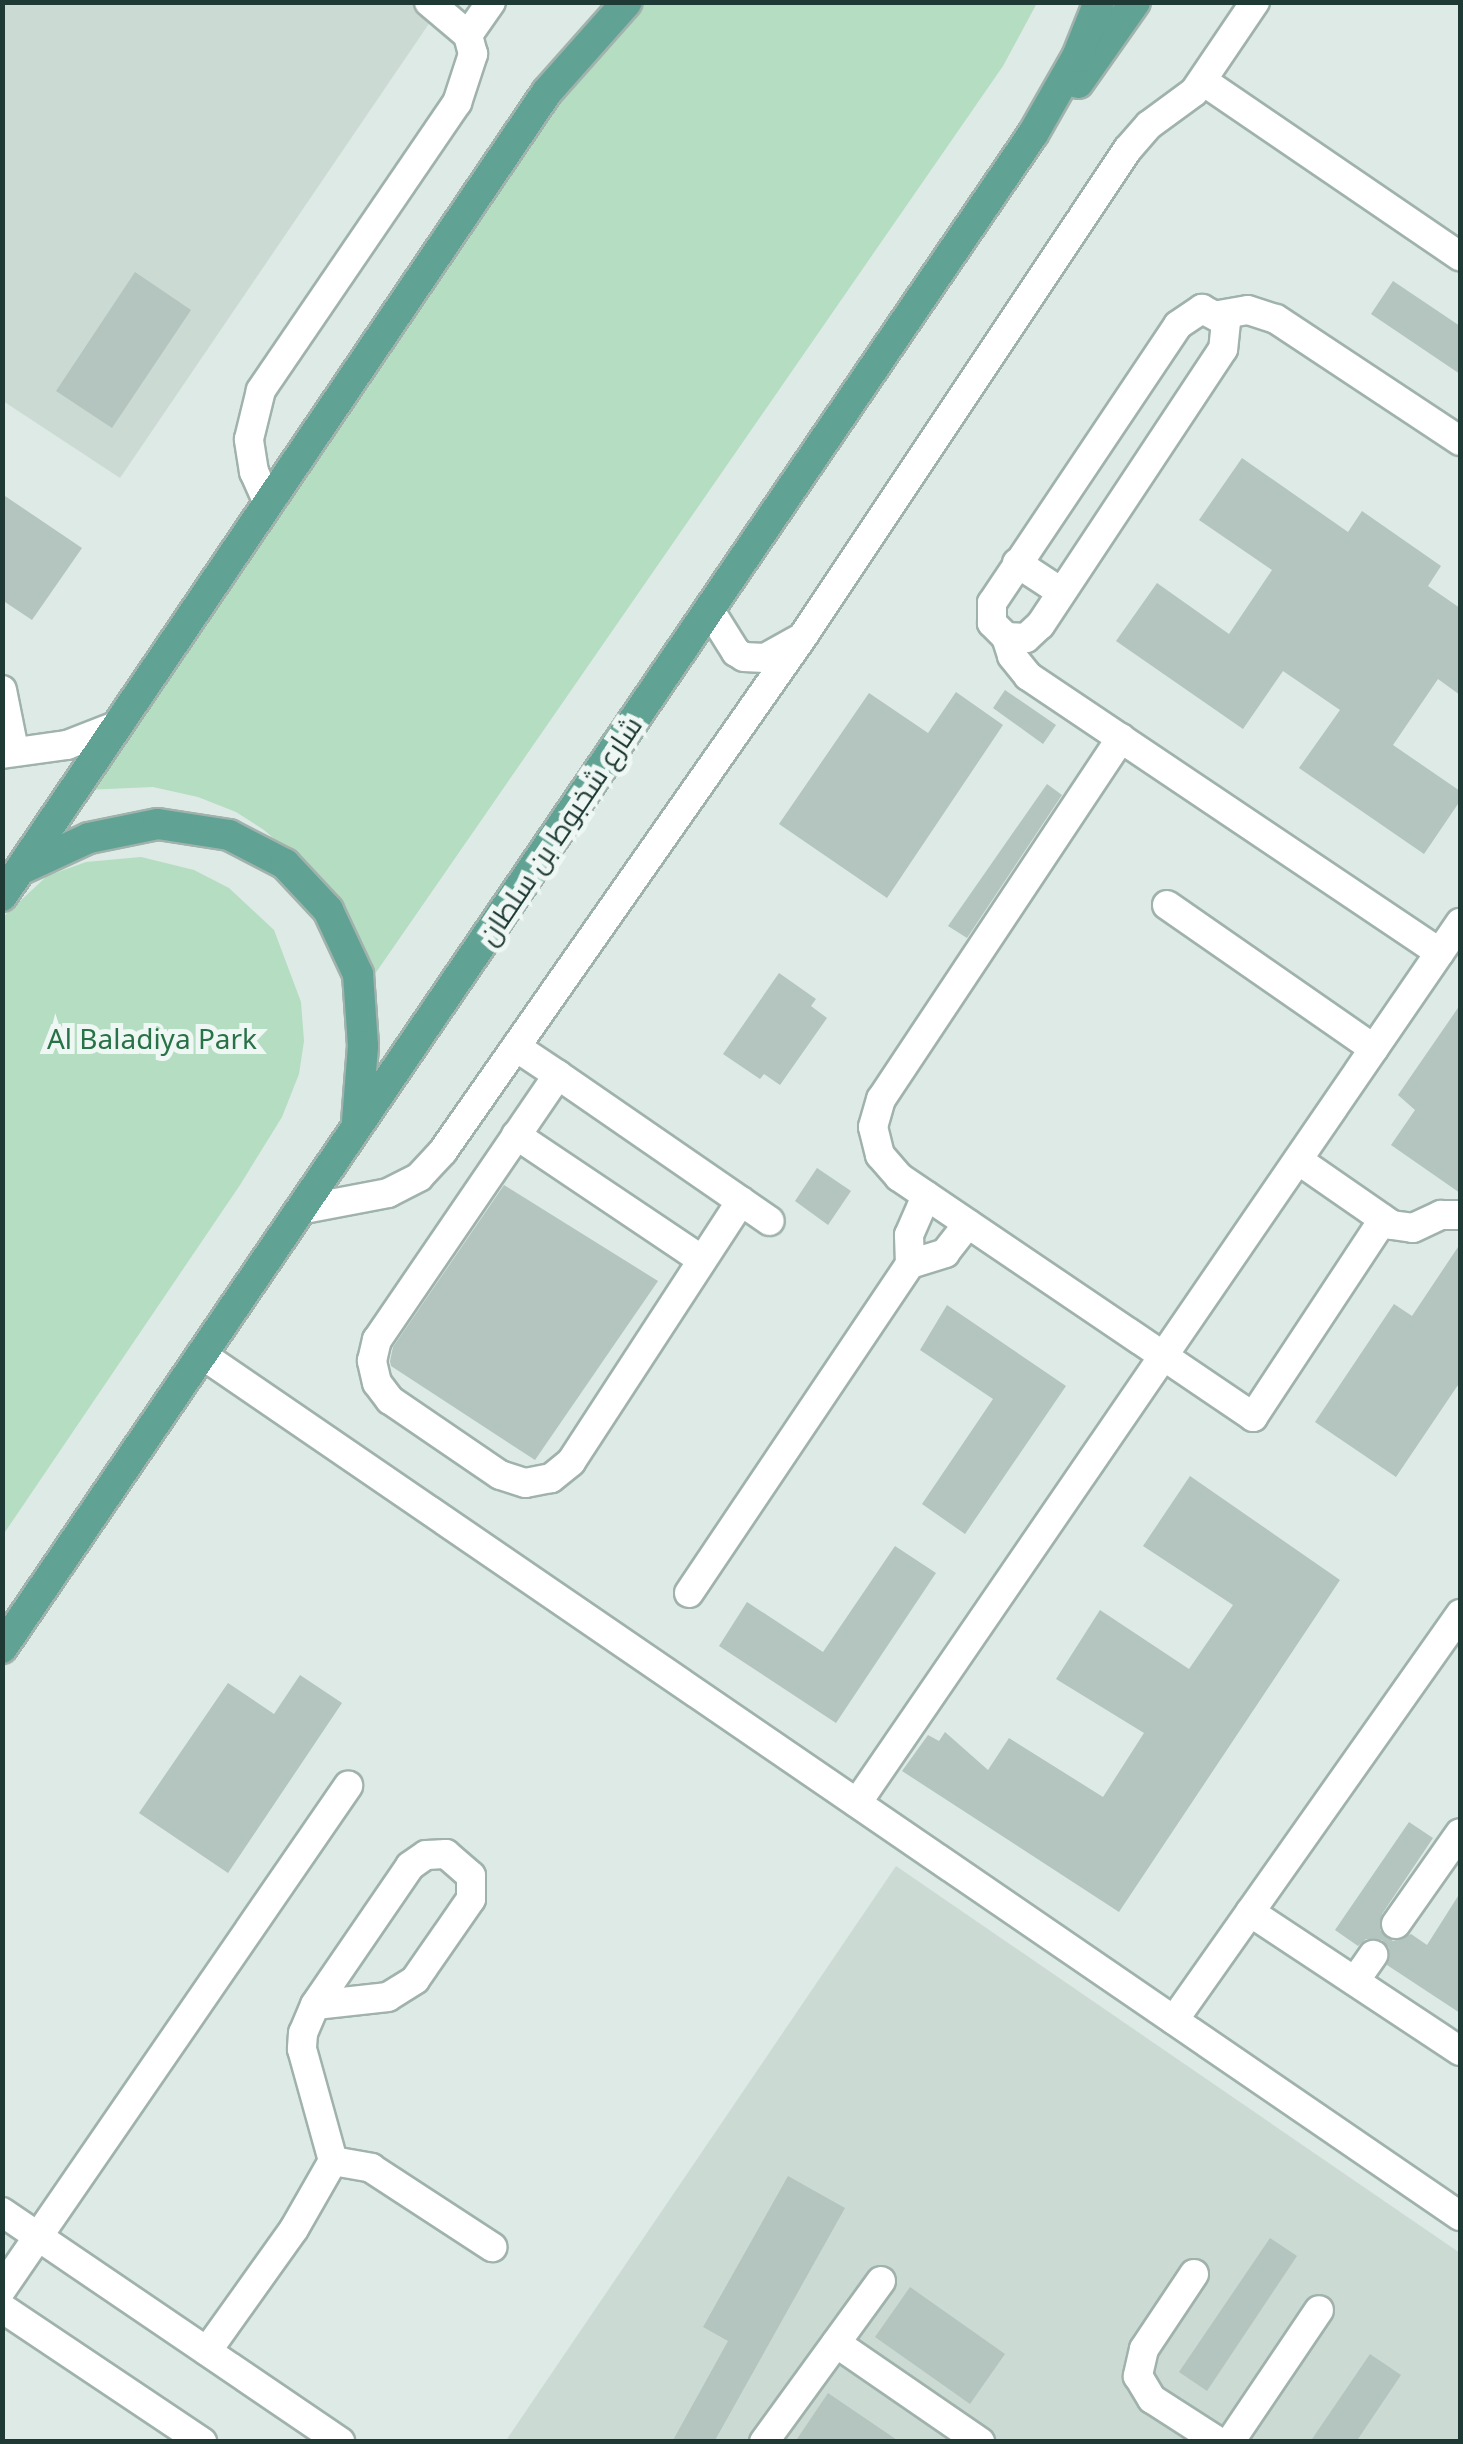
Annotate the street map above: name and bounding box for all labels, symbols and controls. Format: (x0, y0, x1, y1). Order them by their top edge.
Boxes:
street label: شارع شخبوط بن سلطان (470, 709, 648, 951)
park label: Al Baladiya Park (47, 1021, 257, 1055)

